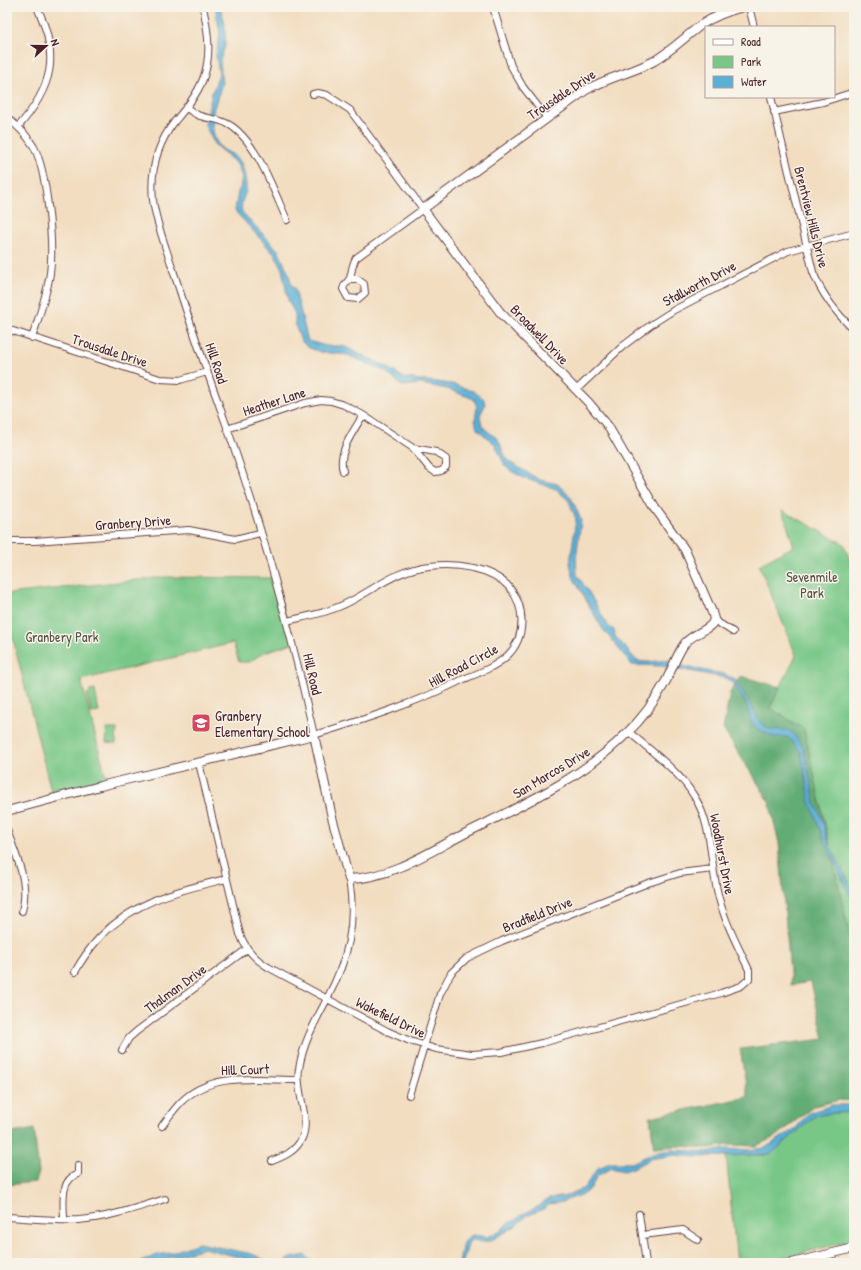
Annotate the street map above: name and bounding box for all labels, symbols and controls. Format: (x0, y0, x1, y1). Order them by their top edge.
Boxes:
north arrow (26, 26, 66, 66)
legend (705, 26, 835, 98)
text: Road (741, 33, 761, 50)
text: N (48, 37, 63, 48)
text: Park (741, 53, 761, 70)
street label: Trousdale Drive (523, 64, 599, 124)
text: Water (741, 73, 767, 90)
street label: Brentview Hills Drive (790, 164, 834, 270)
street label: Stallworth Drive (659, 256, 739, 310)
street label: Broadwell Drive (507, 300, 574, 369)
street label: Trousdale Drive (70, 329, 151, 371)
street label: Hill Road (201, 340, 233, 386)
street label: Heather Lane (240, 382, 308, 420)
street label: Granbery Drive (94, 510, 172, 535)
park label: Sevenmile Park (786, 567, 838, 602)
park label: Granbery Park (25, 627, 99, 647)
street label: Hill Road Circle (425, 639, 501, 691)
street label: Hill Road (299, 651, 327, 697)
place label: Granbery Elementary School (215, 706, 310, 742)
school or university icon: Granbery Elementary School (190, 712, 212, 734)
street label: San Marcos Drive (509, 741, 593, 802)
street label: Woodhurst Drive (706, 812, 740, 896)
street label: Bradfield Drive (499, 891, 575, 937)
street label: Thalman Drive (140, 959, 210, 1017)
street label: Wakefield Drive (353, 992, 429, 1042)
street label: Hill Court (221, 1059, 270, 1079)

